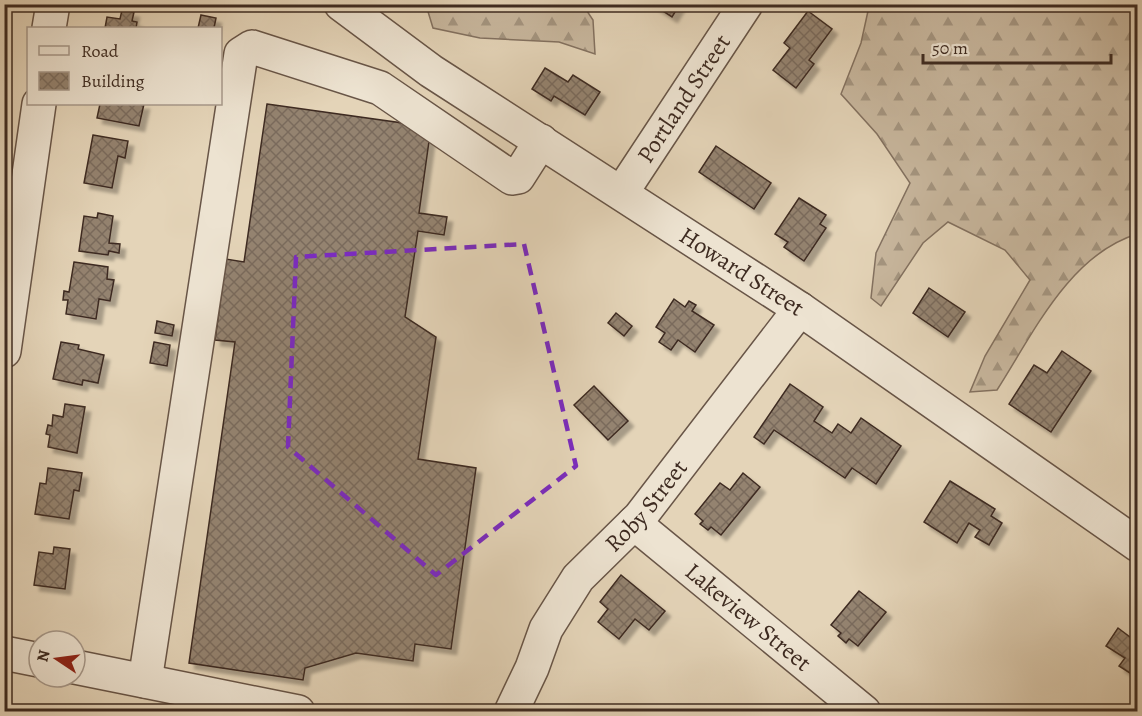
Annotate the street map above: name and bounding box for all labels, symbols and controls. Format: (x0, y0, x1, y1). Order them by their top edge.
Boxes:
legend (27, 27, 222, 105)
scale bar (923, 27, 1110, 65)
street label: Portland Street (630, 28, 738, 169)
text: 50 m (932, 36, 968, 60)
text: Road (81, 39, 119, 63)
text: Building (81, 69, 145, 93)
street label: Howard Street (673, 219, 810, 324)
street label: Roby Street (598, 453, 695, 559)
street label: Lakeview Street (678, 556, 818, 678)
north arrow (27, 629, 87, 689)
text: N (31, 647, 55, 664)

